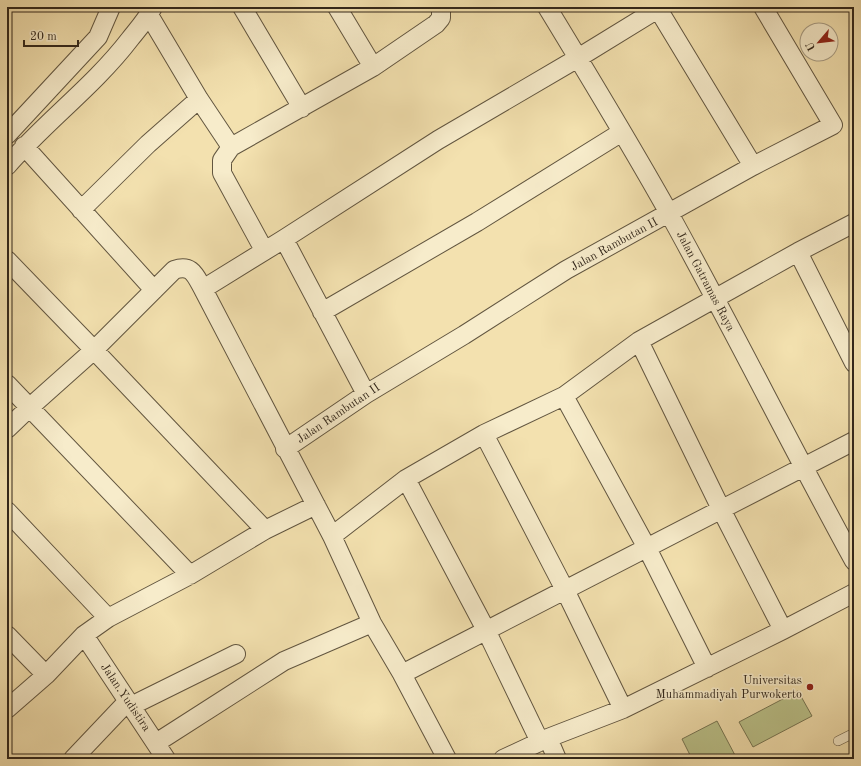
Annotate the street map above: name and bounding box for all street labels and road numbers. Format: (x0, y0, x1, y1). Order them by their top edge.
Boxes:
street label: Jalan Rambutan II (569, 216, 660, 274)
street label: Jalan Gatramas Raya (674, 230, 737, 333)
street label: Jalan Rambutan II (295, 381, 383, 446)
street label: Jalan.Yudistira (98, 661, 152, 734)

